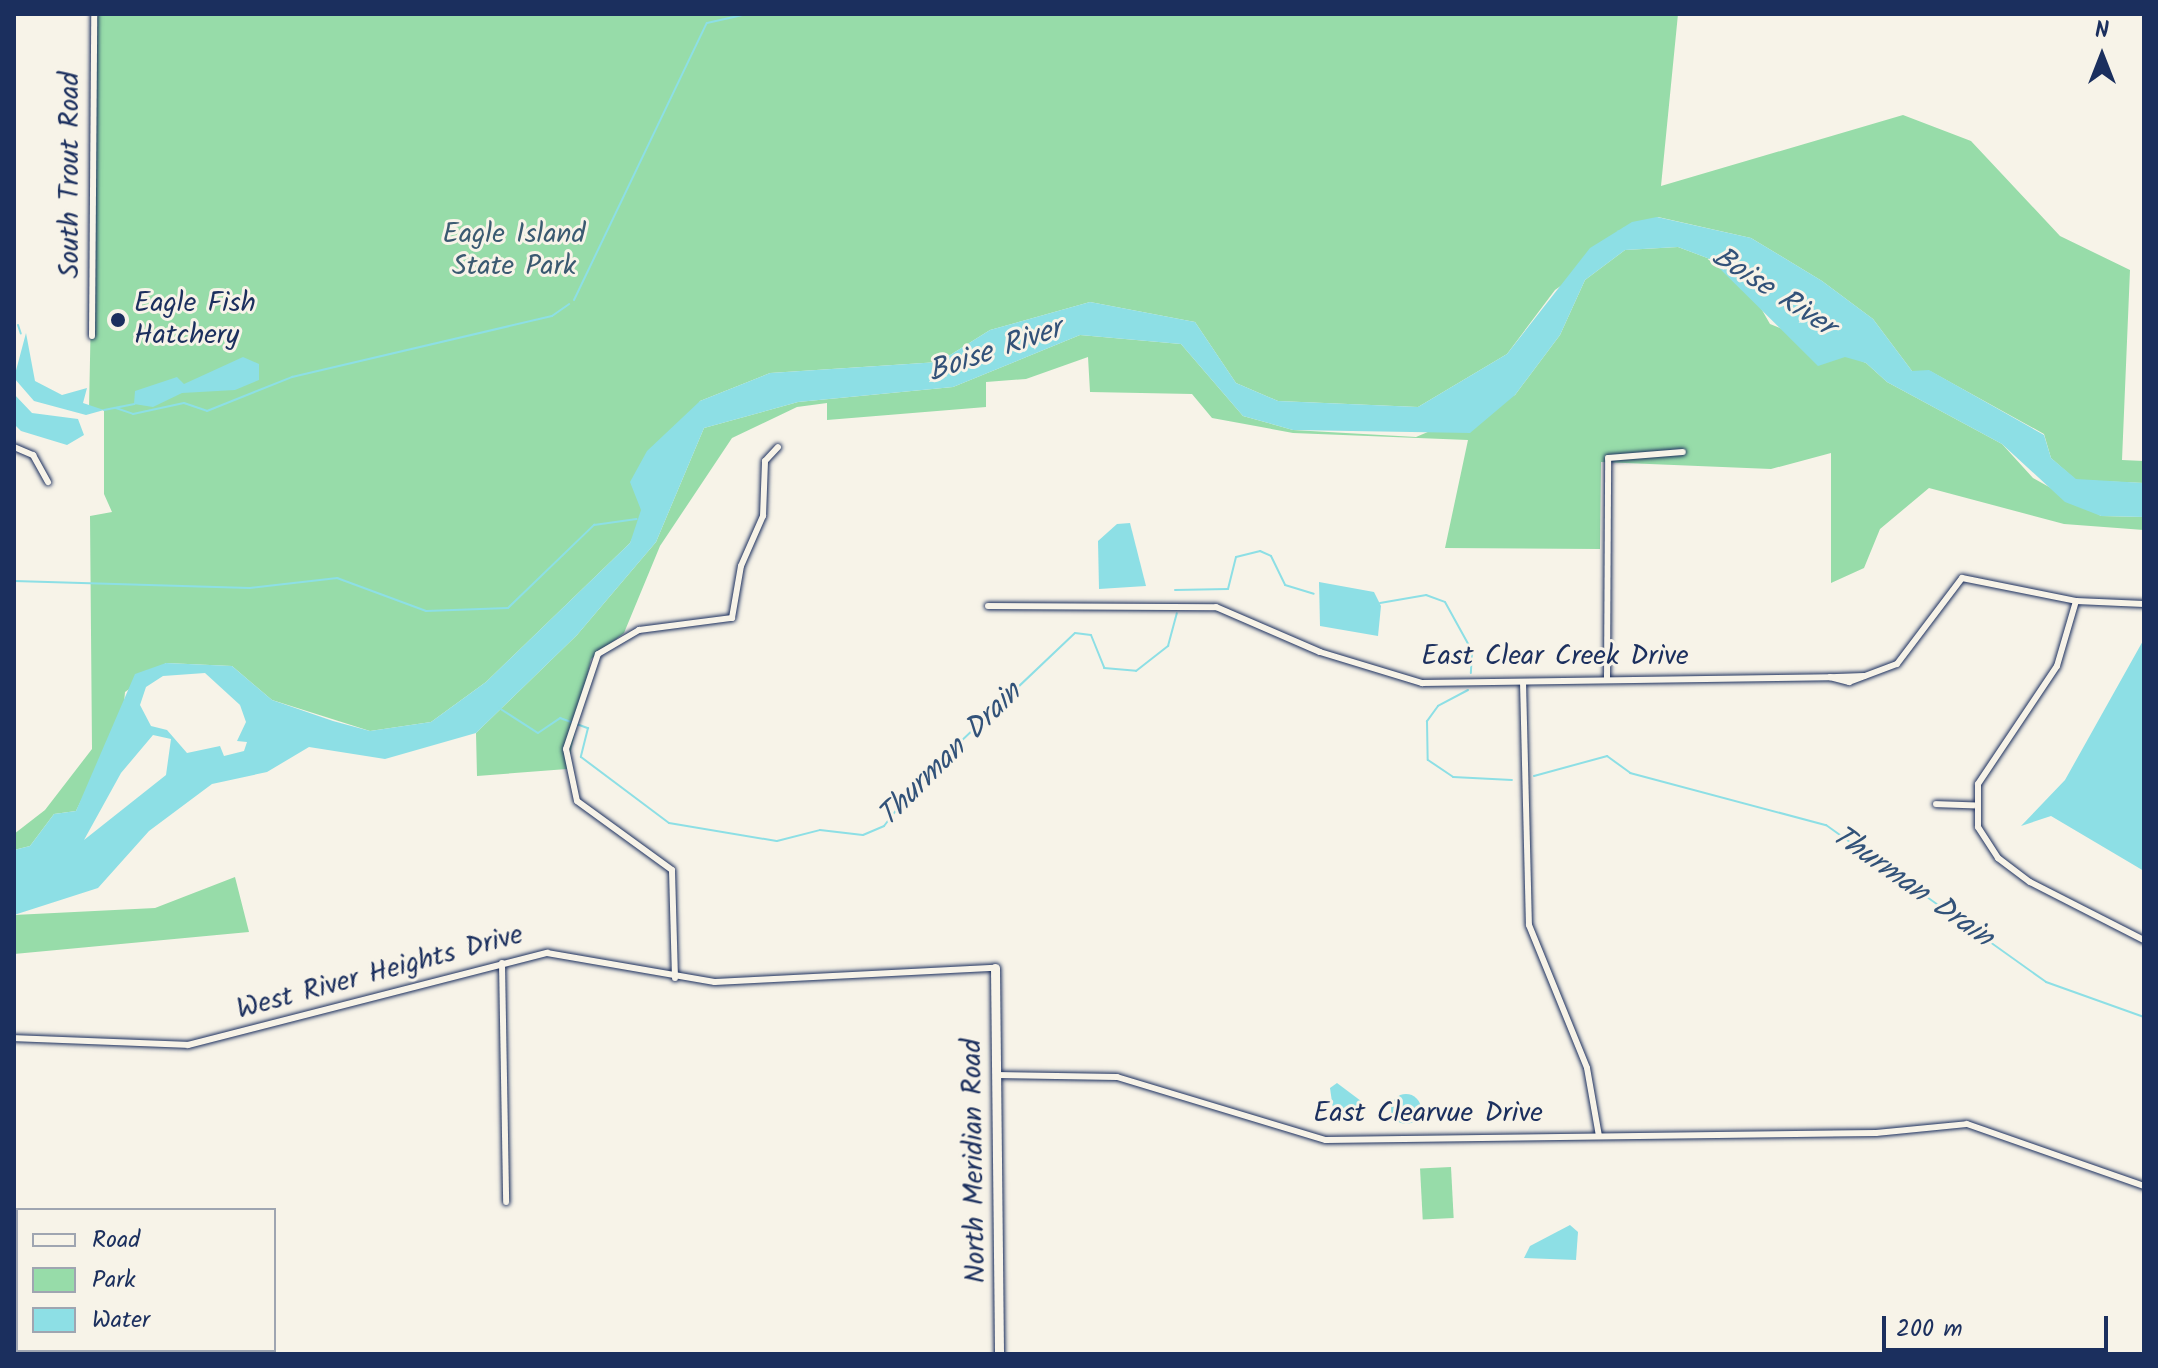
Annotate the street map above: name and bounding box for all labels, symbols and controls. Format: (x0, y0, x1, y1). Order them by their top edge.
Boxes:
text: N (2095, 14, 2109, 49)
north arrow (2062, 16, 2142, 96)
street label: South Trout Road (54, 72, 88, 278)
park label: Eagle Island State Park (443, 218, 585, 284)
water label: Boise River (1705, 239, 1841, 345)
place label: Eagle Fish Hatchery (134, 287, 256, 353)
marker: Eagle Fish Hatchery (109, 311, 127, 329)
water label: Boise River (923, 311, 1067, 391)
street label: East Clear Creek Drive (1421, 640, 1689, 674)
water label: Thurman Drain (870, 675, 1030, 835)
water label: Thurman Drain (1824, 818, 2000, 956)
street label: West River Heights Drive (233, 919, 527, 1027)
street label: North Meridian Road (956, 1038, 994, 1284)
street label: East Clearvue Drive (1313, 1097, 1543, 1131)
legend (16, 1208, 276, 1352)
text: Road (92, 1221, 140, 1260)
text: Park (92, 1261, 136, 1300)
scale bar (1886, 1300, 2112, 1350)
text: Water (92, 1301, 150, 1340)
text: 200 m (1896, 1310, 1963, 1349)

